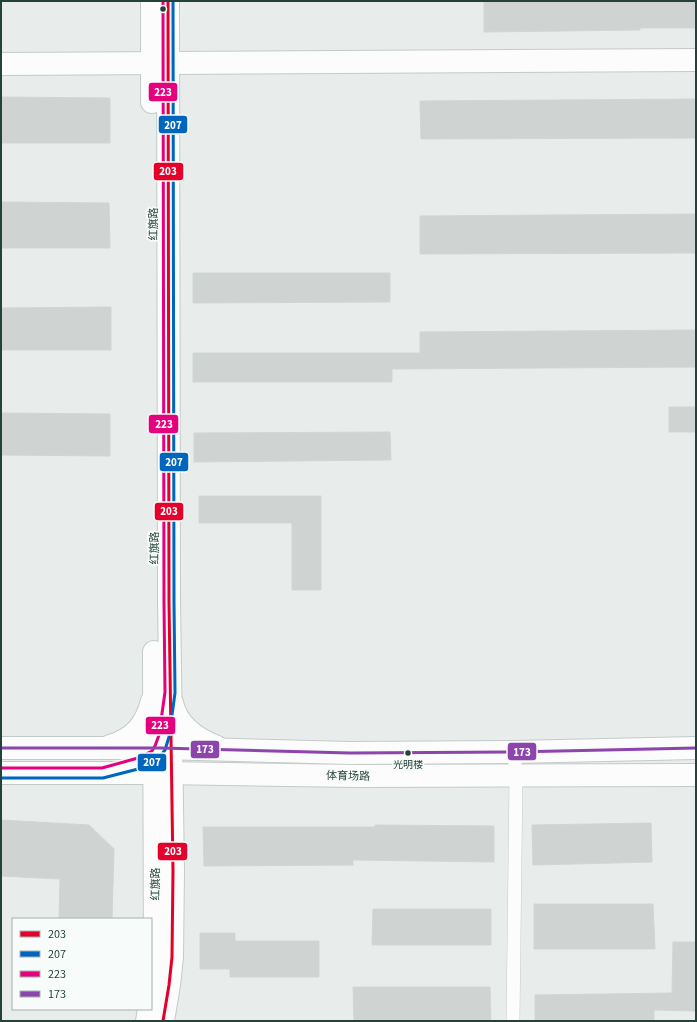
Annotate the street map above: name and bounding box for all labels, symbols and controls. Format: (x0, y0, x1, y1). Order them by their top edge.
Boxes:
unlabelled marker (158, 4, 168, 14)
line badge: 223 (148, 82, 178, 102)
text: 223 (154, 85, 172, 100)
line badge: 207 (158, 115, 188, 134)
text: 207 (164, 118, 182, 133)
line badge: 203 (153, 162, 184, 181)
text: 203 (159, 164, 177, 179)
street label: 红旗路 (146, 208, 161, 241)
line badge: 223 (148, 414, 179, 434)
text: 223 (155, 417, 173, 432)
line badge: 207 (159, 452, 189, 472)
text: 207 (165, 455, 183, 470)
line badge: 203 (154, 502, 184, 521)
text: 203 (160, 504, 178, 519)
street label: 红旗路 (147, 532, 162, 565)
line badge: 223 (145, 716, 176, 735)
text: 223 (151, 718, 169, 733)
line badge: 173 (190, 740, 220, 759)
text: 173 (196, 742, 214, 757)
line badge: 173 (507, 742, 537, 761)
text: 173 (513, 745, 531, 760)
marker: 光明楼 (403, 748, 413, 758)
line badge: 207 (137, 753, 167, 772)
text: 207 (143, 755, 161, 770)
place label: 光明楼 (393, 758, 423, 772)
street label: 体育场路 (326, 768, 370, 784)
line badge: 203 (157, 842, 188, 861)
text: 203 (164, 844, 182, 859)
street label: 红旗路 (148, 868, 163, 901)
legend (12, 918, 152, 1010)
text: 203 (48, 926, 66, 943)
text: 207 (48, 946, 66, 963)
text: 223 (48, 966, 66, 983)
text: 173 (48, 986, 66, 1003)

